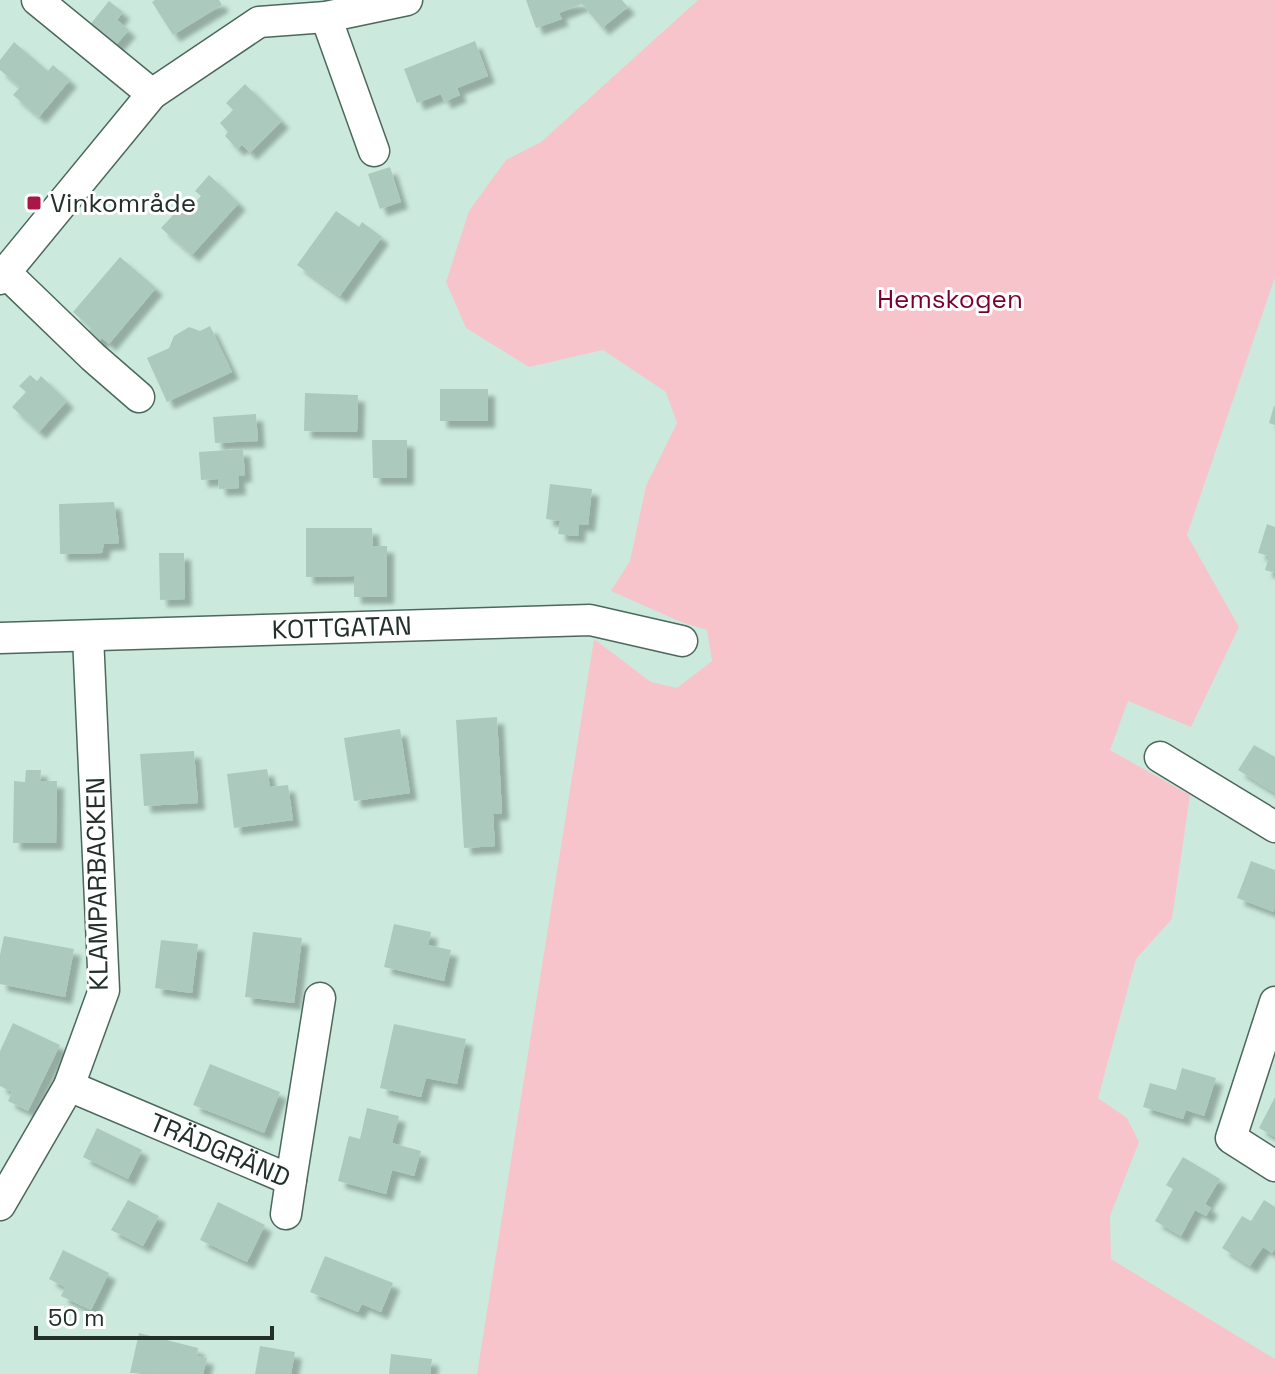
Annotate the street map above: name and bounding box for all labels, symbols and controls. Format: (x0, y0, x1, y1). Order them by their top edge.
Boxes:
place label: Vinkområde (50, 186, 196, 220)
marker: Vinkområde (25, 194, 43, 212)
park label: Hemskogen (877, 282, 1023, 316)
street label: KOTTGATAN (271, 608, 412, 647)
street label: KLAMPARBACKEN (78, 777, 116, 991)
street label: TRÄDGRÄND (144, 1105, 296, 1195)
scale bar (36, 1290, 272, 1340)
text: 50 m (48, 1302, 105, 1333)

